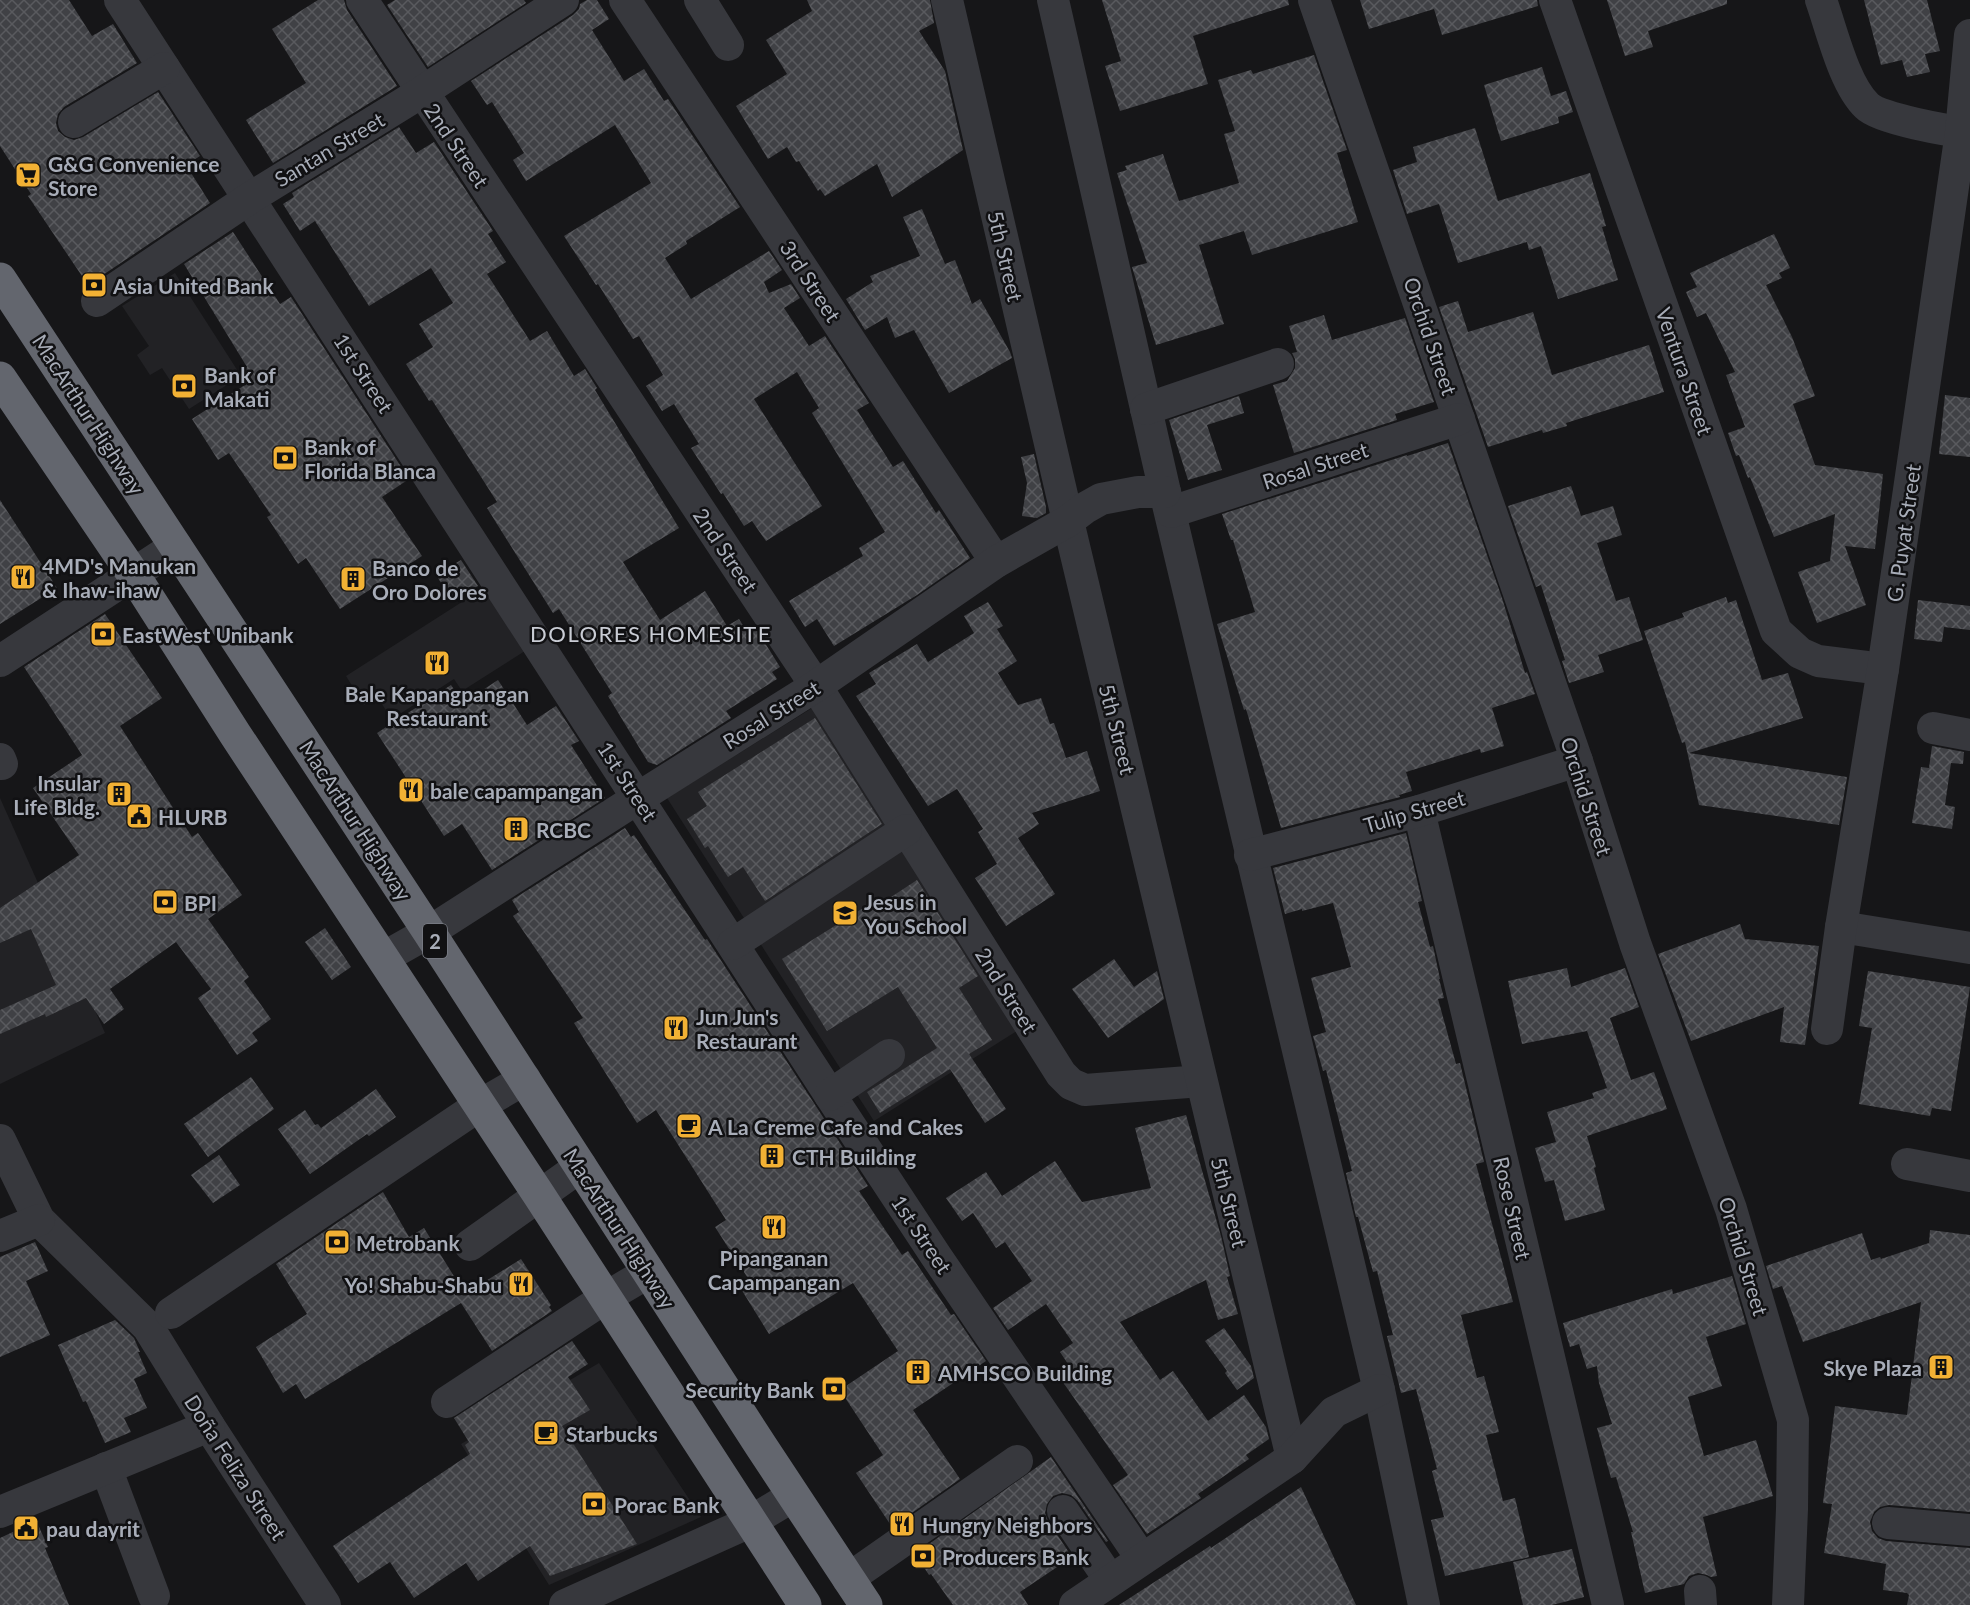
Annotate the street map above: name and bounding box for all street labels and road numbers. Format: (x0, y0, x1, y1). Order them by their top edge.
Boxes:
street label: 2nd Street (420, 98, 495, 192)
street label: Santan Street (270, 106, 389, 192)
street label: 5th Street (983, 208, 1029, 304)
street label: 3rd Street (776, 236, 847, 327)
street label: Orchid Street (1399, 274, 1463, 399)
street label: Ventura Street (1652, 304, 1719, 438)
street label: MacArthur Highway (28, 329, 150, 499)
street label: 1st Street (329, 329, 399, 418)
street label: Rosal Street (1259, 436, 1371, 494)
street label: G. Puyat Street (1881, 462, 1925, 604)
street label: 2nd Street (689, 503, 764, 597)
street label: Rosal Street (718, 674, 824, 754)
street label: 5th Street (1095, 681, 1141, 777)
street label: Orchid Street (1556, 734, 1618, 859)
street label: MacArthur Highway (295, 735, 417, 905)
street label: 1st Street (593, 737, 663, 826)
street label: Tulip Street (1360, 784, 1468, 837)
road number: 2 (423, 924, 447, 958)
street label: 2nd Street (971, 943, 1043, 1038)
street label: MacArthur Highway (559, 1143, 681, 1313)
street label: 5th Street (1207, 1154, 1253, 1250)
street label: Rose Street (1489, 1154, 1537, 1263)
street label: 1st Street (887, 1190, 958, 1278)
street label: Orchid Street (1714, 1194, 1774, 1319)
street label: Doña Feliza Street (180, 1390, 292, 1545)

